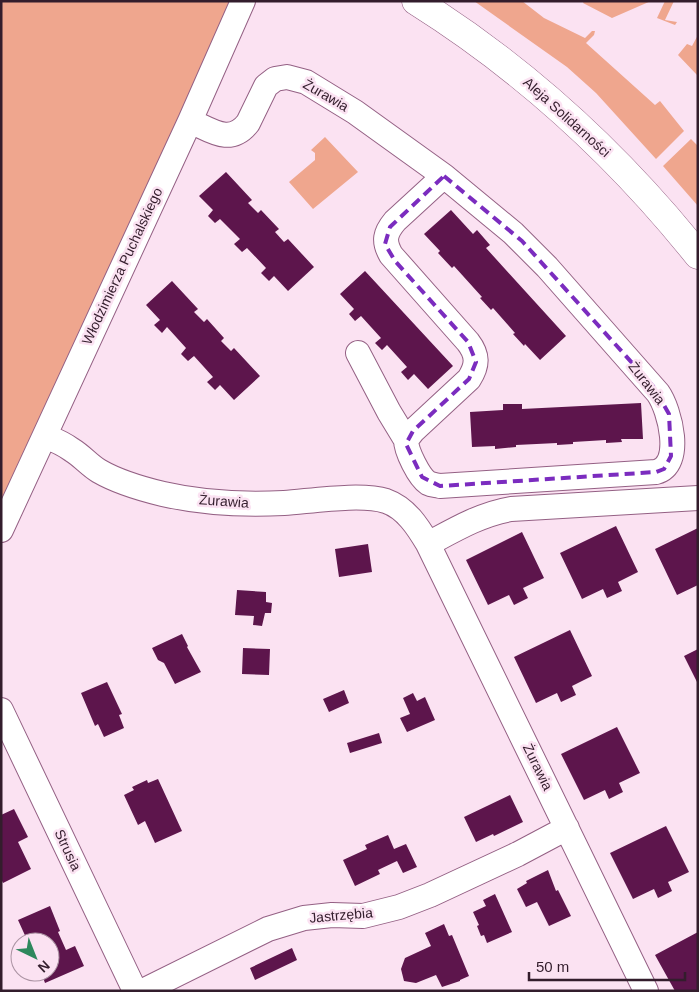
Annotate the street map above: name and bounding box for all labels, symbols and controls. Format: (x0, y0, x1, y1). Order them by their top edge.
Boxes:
street label: Aleja Solidarności (520, 74, 614, 160)
street label: Żurawia (300, 75, 352, 114)
street label: Włodzimierza Puchalskiego (79, 185, 166, 347)
street label: Żurawia (625, 358, 670, 408)
street label: Żurawia (199, 490, 250, 511)
street label: Żurawia (520, 741, 557, 793)
street label: Strusia (52, 827, 85, 873)
street label: Jastrzębia (309, 904, 374, 926)
north arrow (10, 932, 60, 982)
scale bar (529, 950, 685, 982)
text: N (35, 957, 53, 976)
text: 50 m (536, 958, 569, 975)

